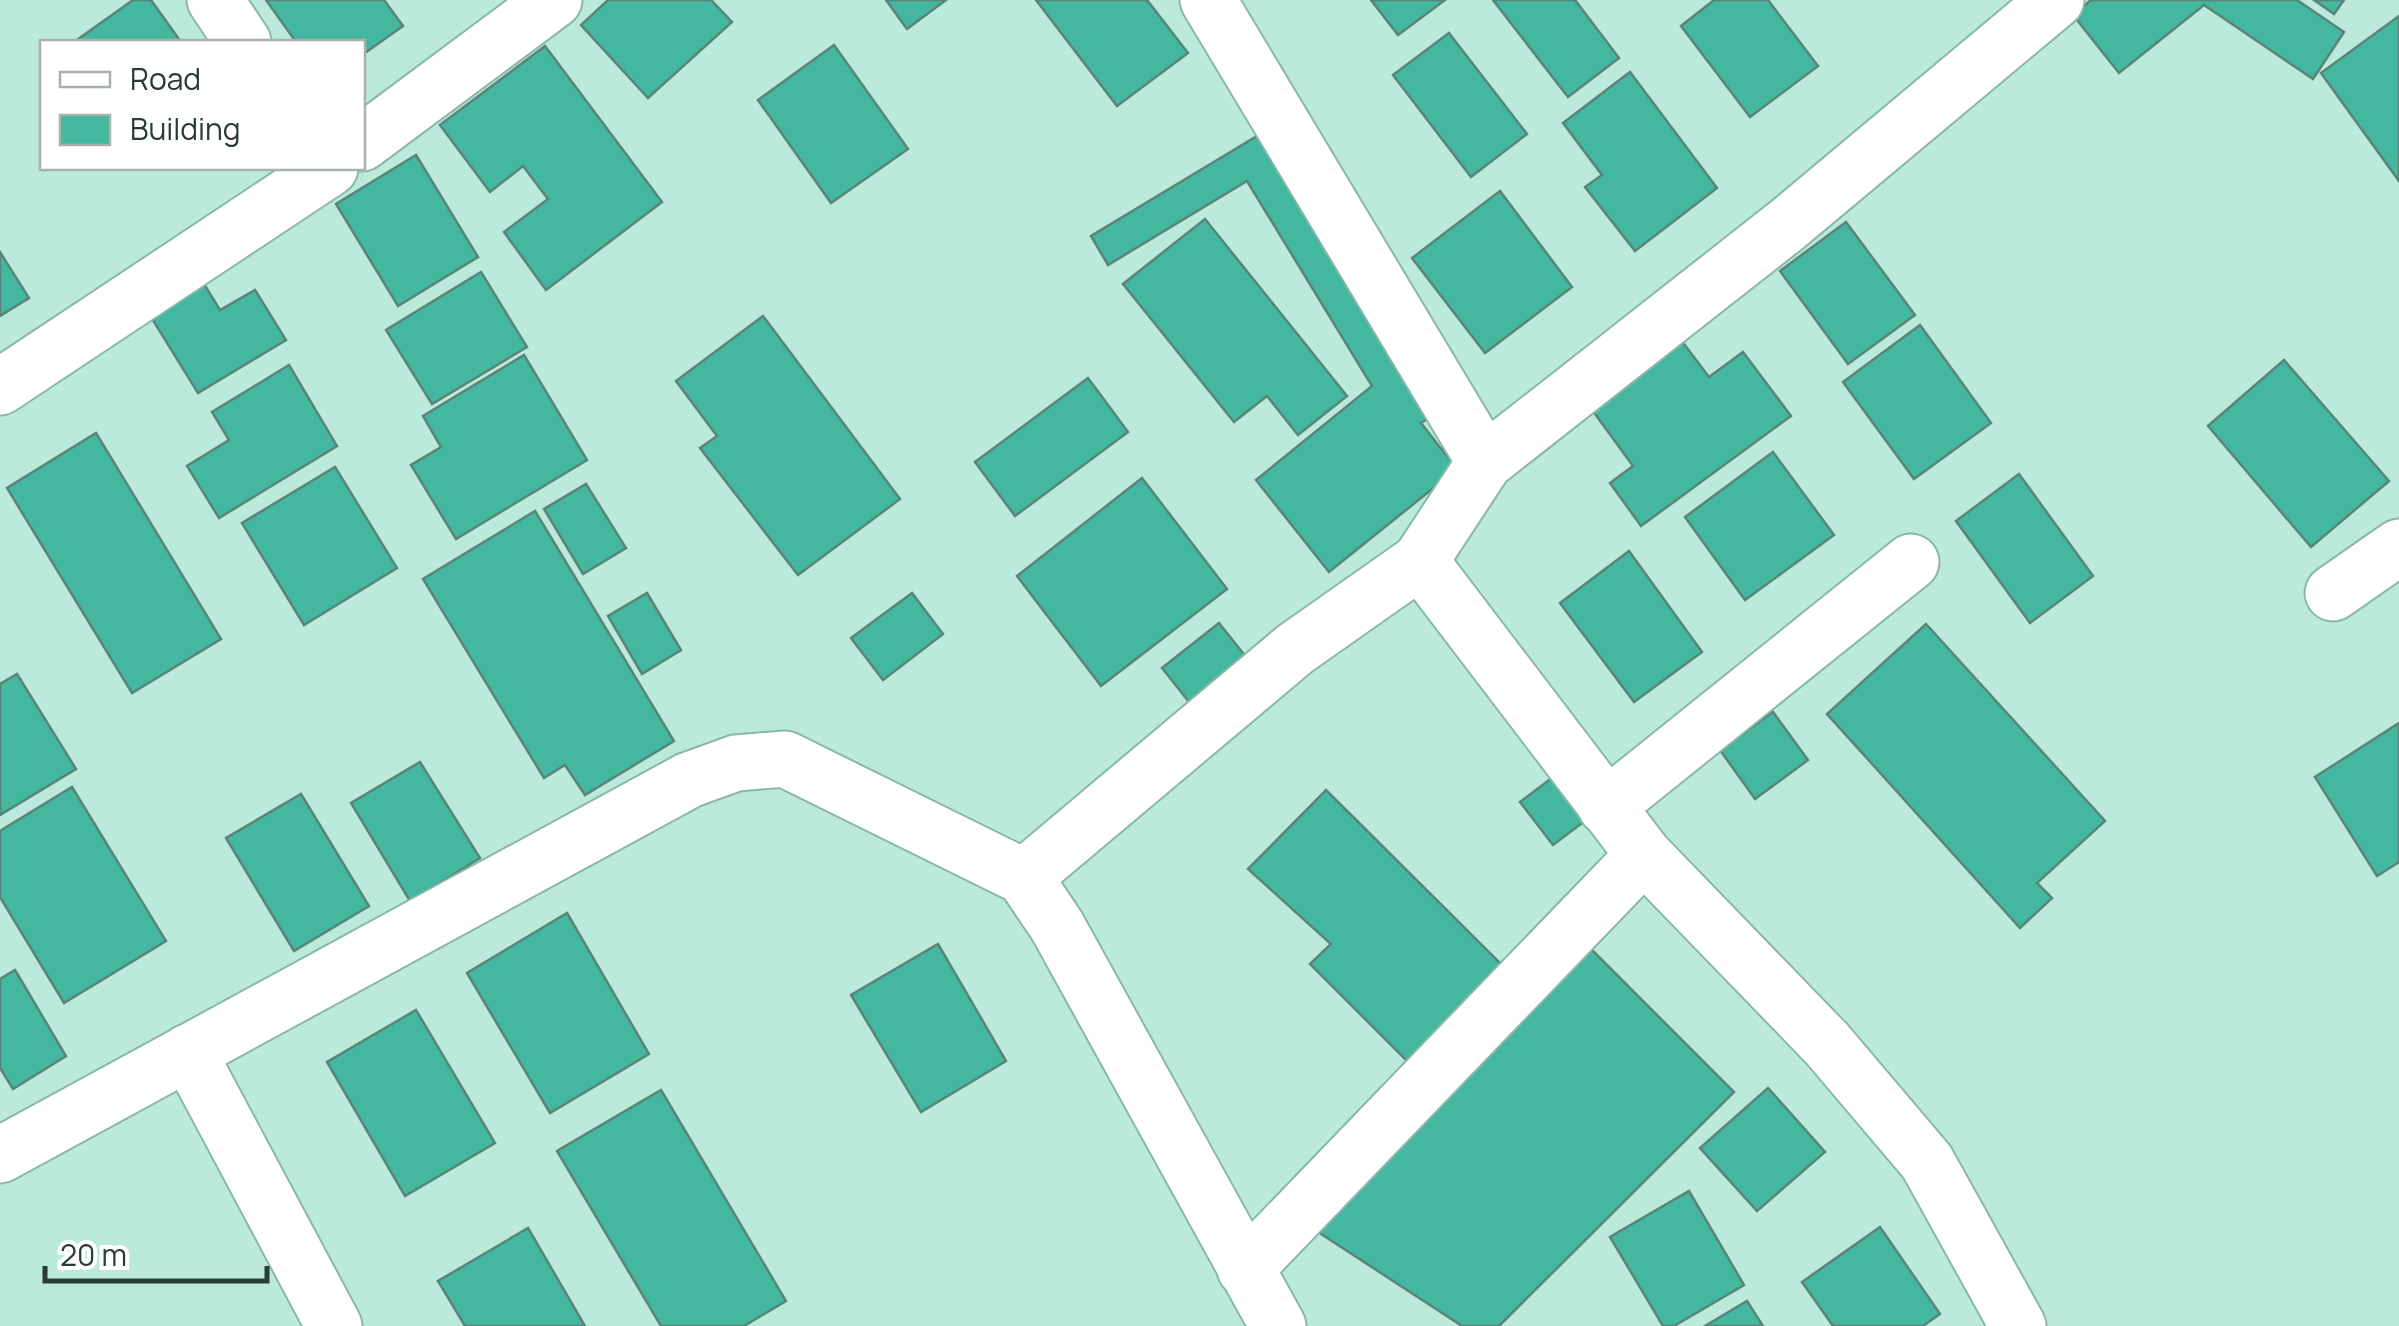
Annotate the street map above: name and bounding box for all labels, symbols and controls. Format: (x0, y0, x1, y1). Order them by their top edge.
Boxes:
legend (40, 40, 365, 170)
text: Road (130, 58, 201, 99)
text: Building (130, 108, 241, 149)
scale bar (45, 1221, 268, 1283)
text: 20 m (60, 1234, 127, 1275)

